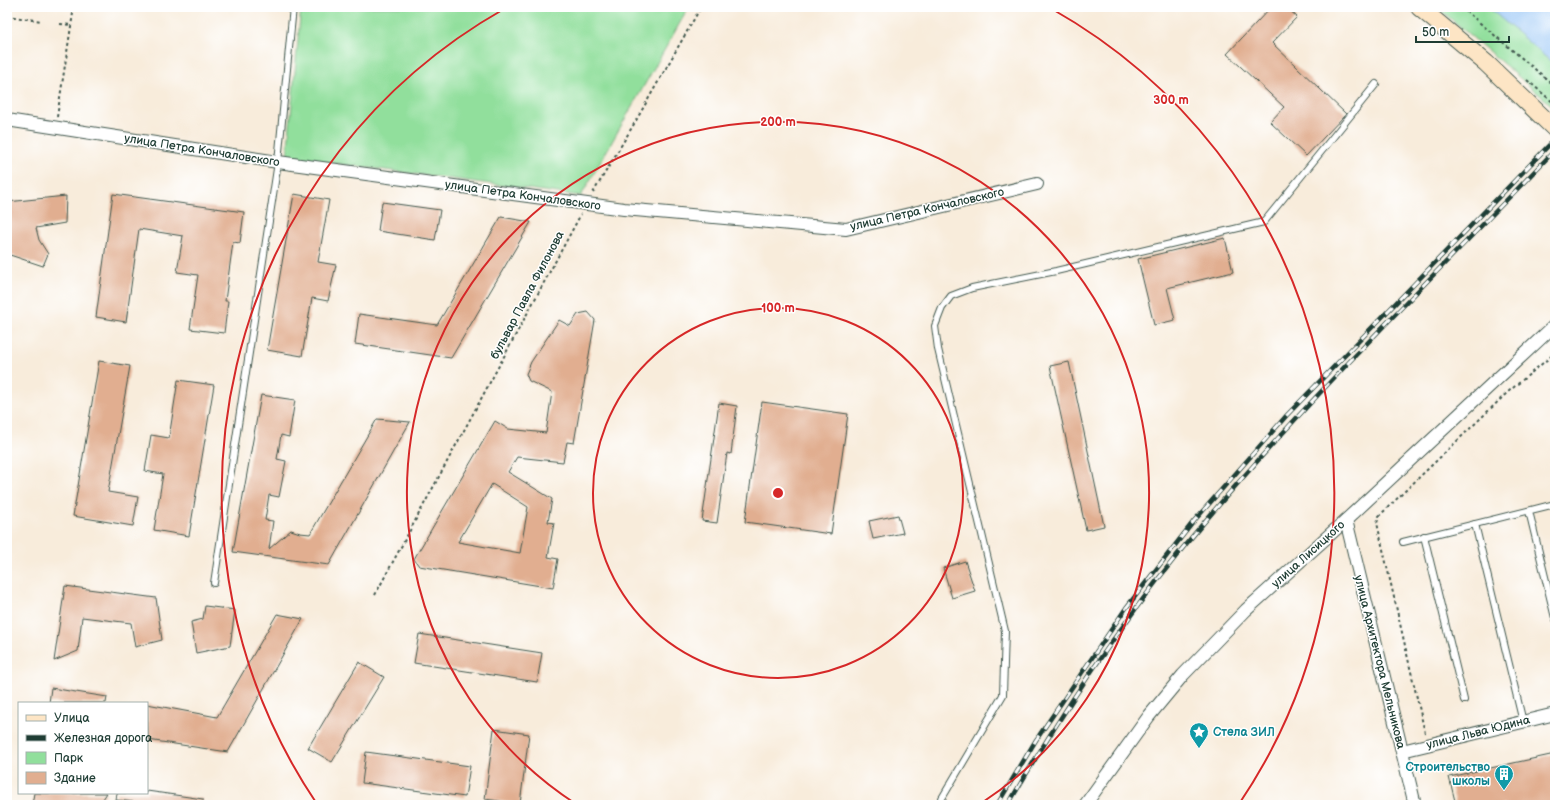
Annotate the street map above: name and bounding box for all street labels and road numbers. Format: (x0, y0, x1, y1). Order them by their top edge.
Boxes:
street label: улица Петра Кончаловского (123, 131, 281, 170)
street label: улица Петра Кончаловского (444, 177, 602, 214)
street label: улица Петра Кончаловского (849, 184, 1005, 234)
street label: бульвар Павла Филонова (487, 228, 568, 362)
street label: улица Лисицкого (1269, 518, 1348, 591)
street label: улица Архитектора Мельникова (1351, 574, 1408, 751)
street label: улица Льва Юдина (1425, 712, 1531, 753)

